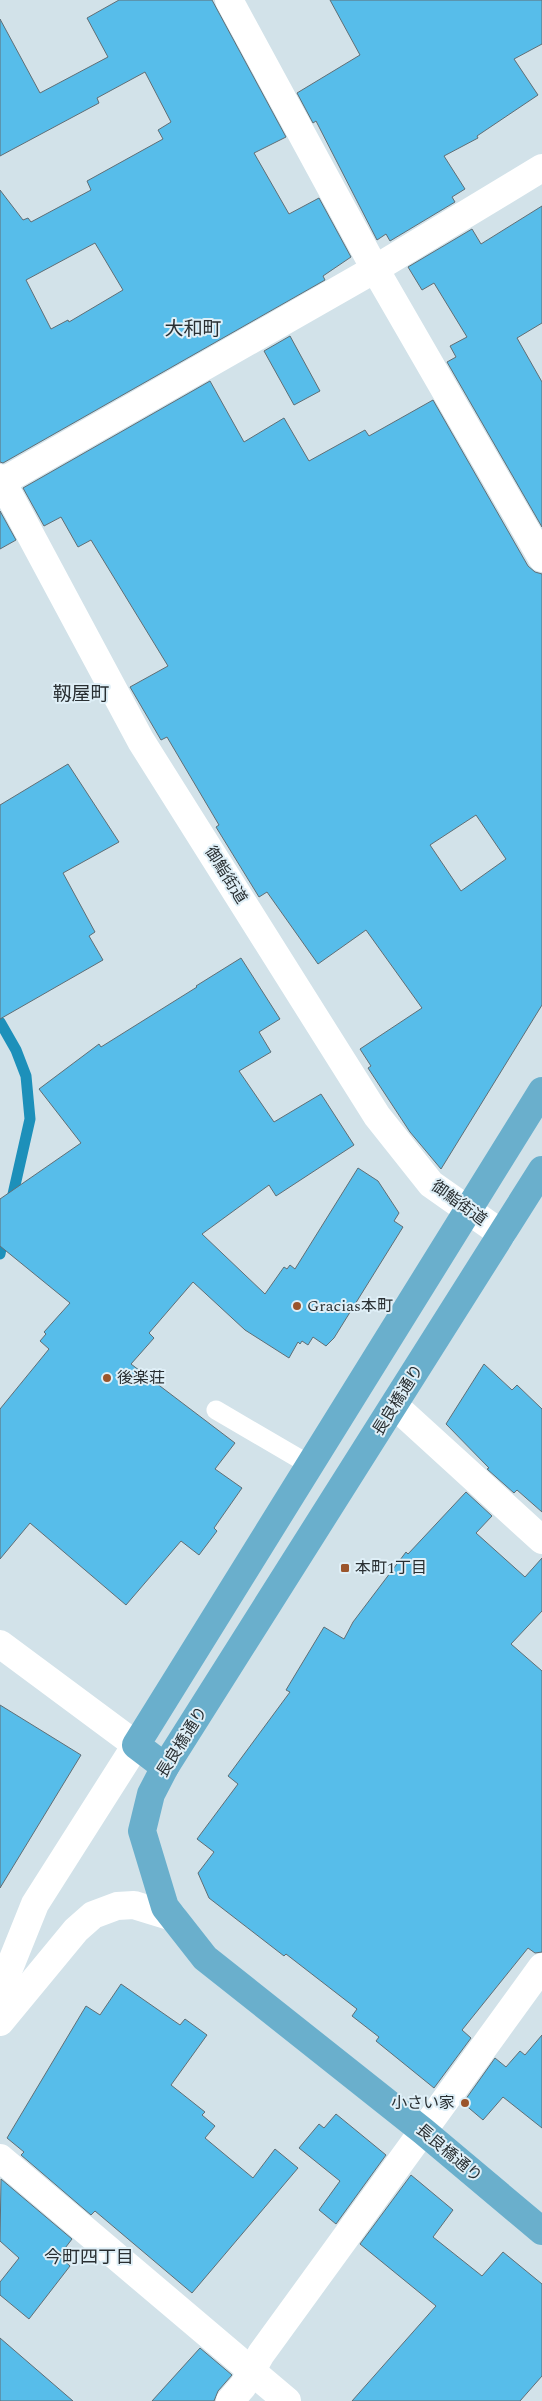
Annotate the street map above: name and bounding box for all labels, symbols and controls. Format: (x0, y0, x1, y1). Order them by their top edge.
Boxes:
district label: 大和町 (164, 315, 222, 344)
district label: 靱屋町 (52, 680, 110, 709)
street label: 御鮨街道 (199, 841, 253, 909)
street label: 御鮨街道 (426, 1174, 492, 1232)
place label: Gracias本町 (307, 1294, 393, 1318)
marker: Gracias本町 (291, 1300, 303, 1312)
street label: 長良橋通り (367, 1360, 429, 1440)
place label: 後楽荘 (117, 1366, 165, 1390)
marker: 後楽荘 (101, 1372, 113, 1384)
place label: 本町1丁目 (355, 1556, 427, 1580)
marker: 本町1丁目 (339, 1562, 351, 1574)
street label: 長良橋通り (151, 1702, 213, 1782)
place label: 小さい家 (391, 2091, 455, 2115)
marker: 小さい家 (459, 2097, 471, 2109)
street label: 長良橋通り (411, 2118, 487, 2188)
district label: 今町四丁目 (44, 2244, 134, 2271)

